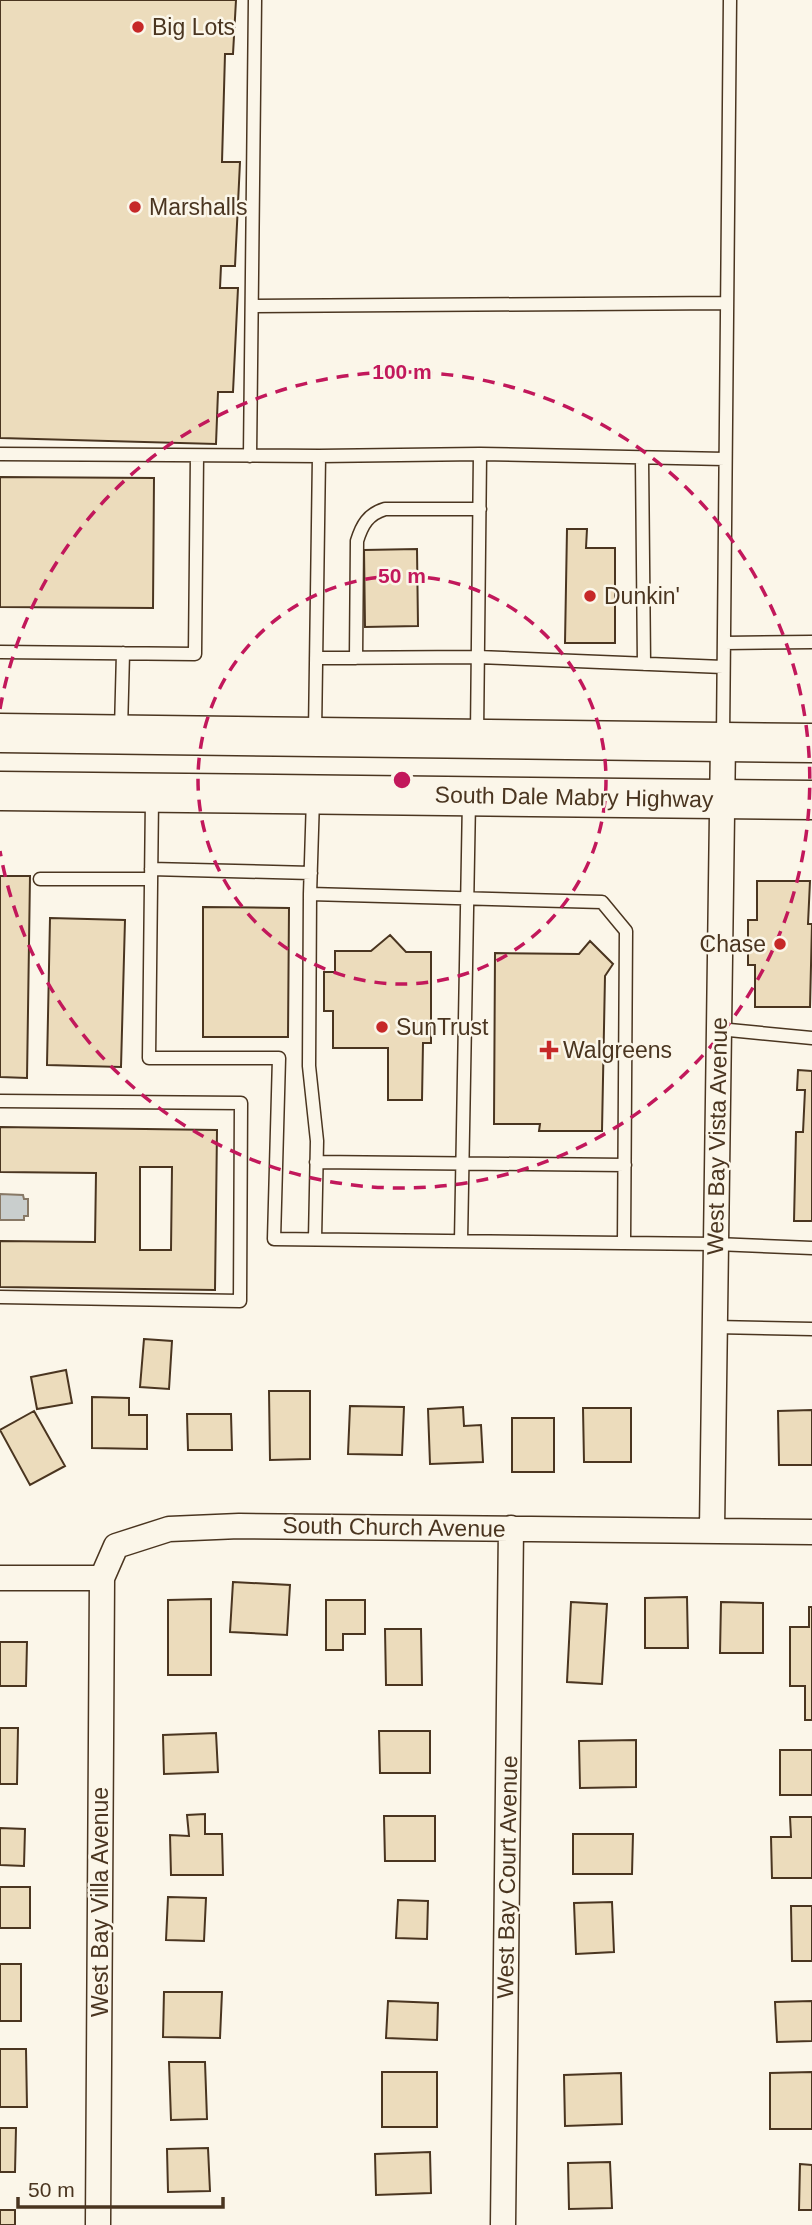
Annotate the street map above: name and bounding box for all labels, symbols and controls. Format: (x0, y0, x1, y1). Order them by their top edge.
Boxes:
place label: Big Lots (152, 14, 235, 40)
marker: Big Lots (130, 19, 146, 35)
place label: Marshalls (149, 194, 247, 220)
marker: Marshalls (127, 199, 143, 215)
text: 100 m (372, 360, 432, 383)
text: 50 m (378, 564, 426, 587)
place label: Dunkin' (604, 583, 680, 609)
marker: Dunkin' (582, 588, 598, 604)
centre of rings (390, 768, 414, 792)
street label: South Dale Mabry Highway (434, 782, 714, 812)
place label: Chase (700, 931, 766, 957)
marker: Chase (772, 936, 788, 952)
place label: SunTrust (396, 1014, 489, 1040)
street label: West Bay Vista Avenue (702, 1017, 732, 1255)
marker: SunTrust (374, 1019, 390, 1035)
place label: Walgreens (563, 1037, 672, 1063)
marker: Walgreens (541, 1042, 557, 1058)
street label: South Church Avenue (282, 1512, 506, 1542)
street label: West Bay Court Avenue (492, 1755, 522, 1999)
street label: West Bay Villa Avenue (87, 1787, 113, 2017)
scale bar (18, 2166, 222, 2210)
text: 50 m (28, 2178, 75, 2201)

